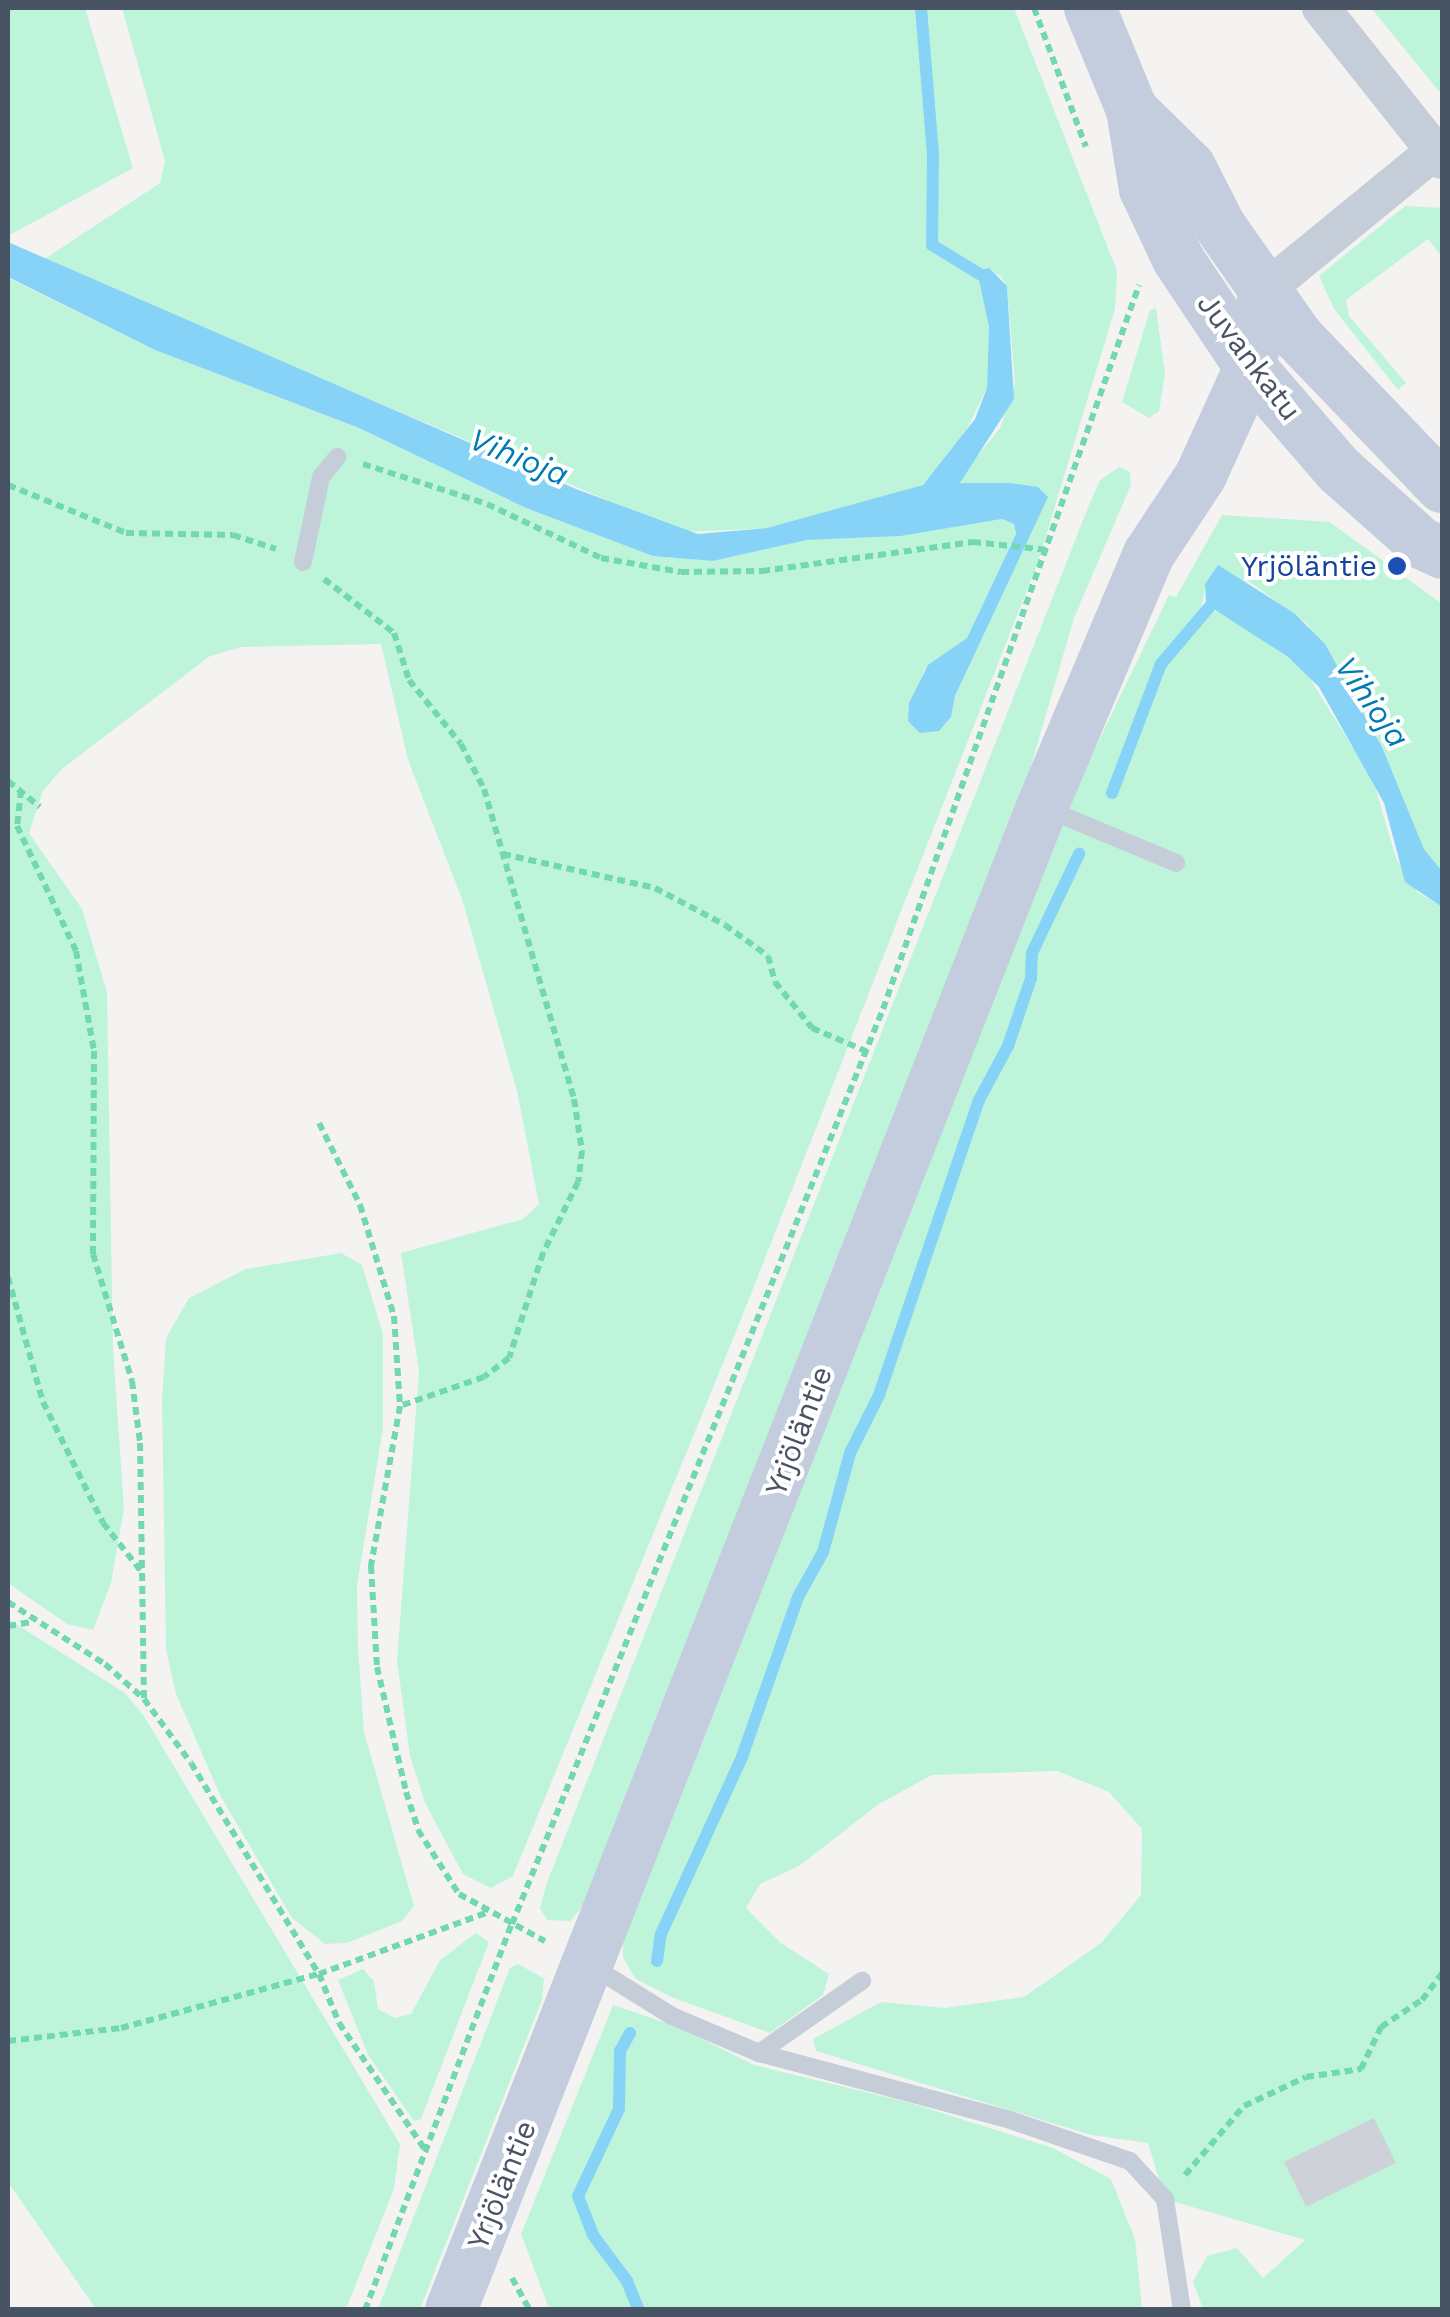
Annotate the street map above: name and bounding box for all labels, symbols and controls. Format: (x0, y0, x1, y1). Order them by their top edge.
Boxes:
street label: Juvankatu (1189, 286, 1309, 428)
water label: Vihioja (464, 420, 574, 494)
place label: Yrjöläntie (1241, 548, 1377, 584)
marker: Yrjöläntie (1386, 555, 1408, 577)
water label: Vihioja (1327, 649, 1417, 755)
street label: Yrjöläntie (758, 1361, 840, 1501)
street label: Yrjöläntie (460, 2115, 544, 2255)

